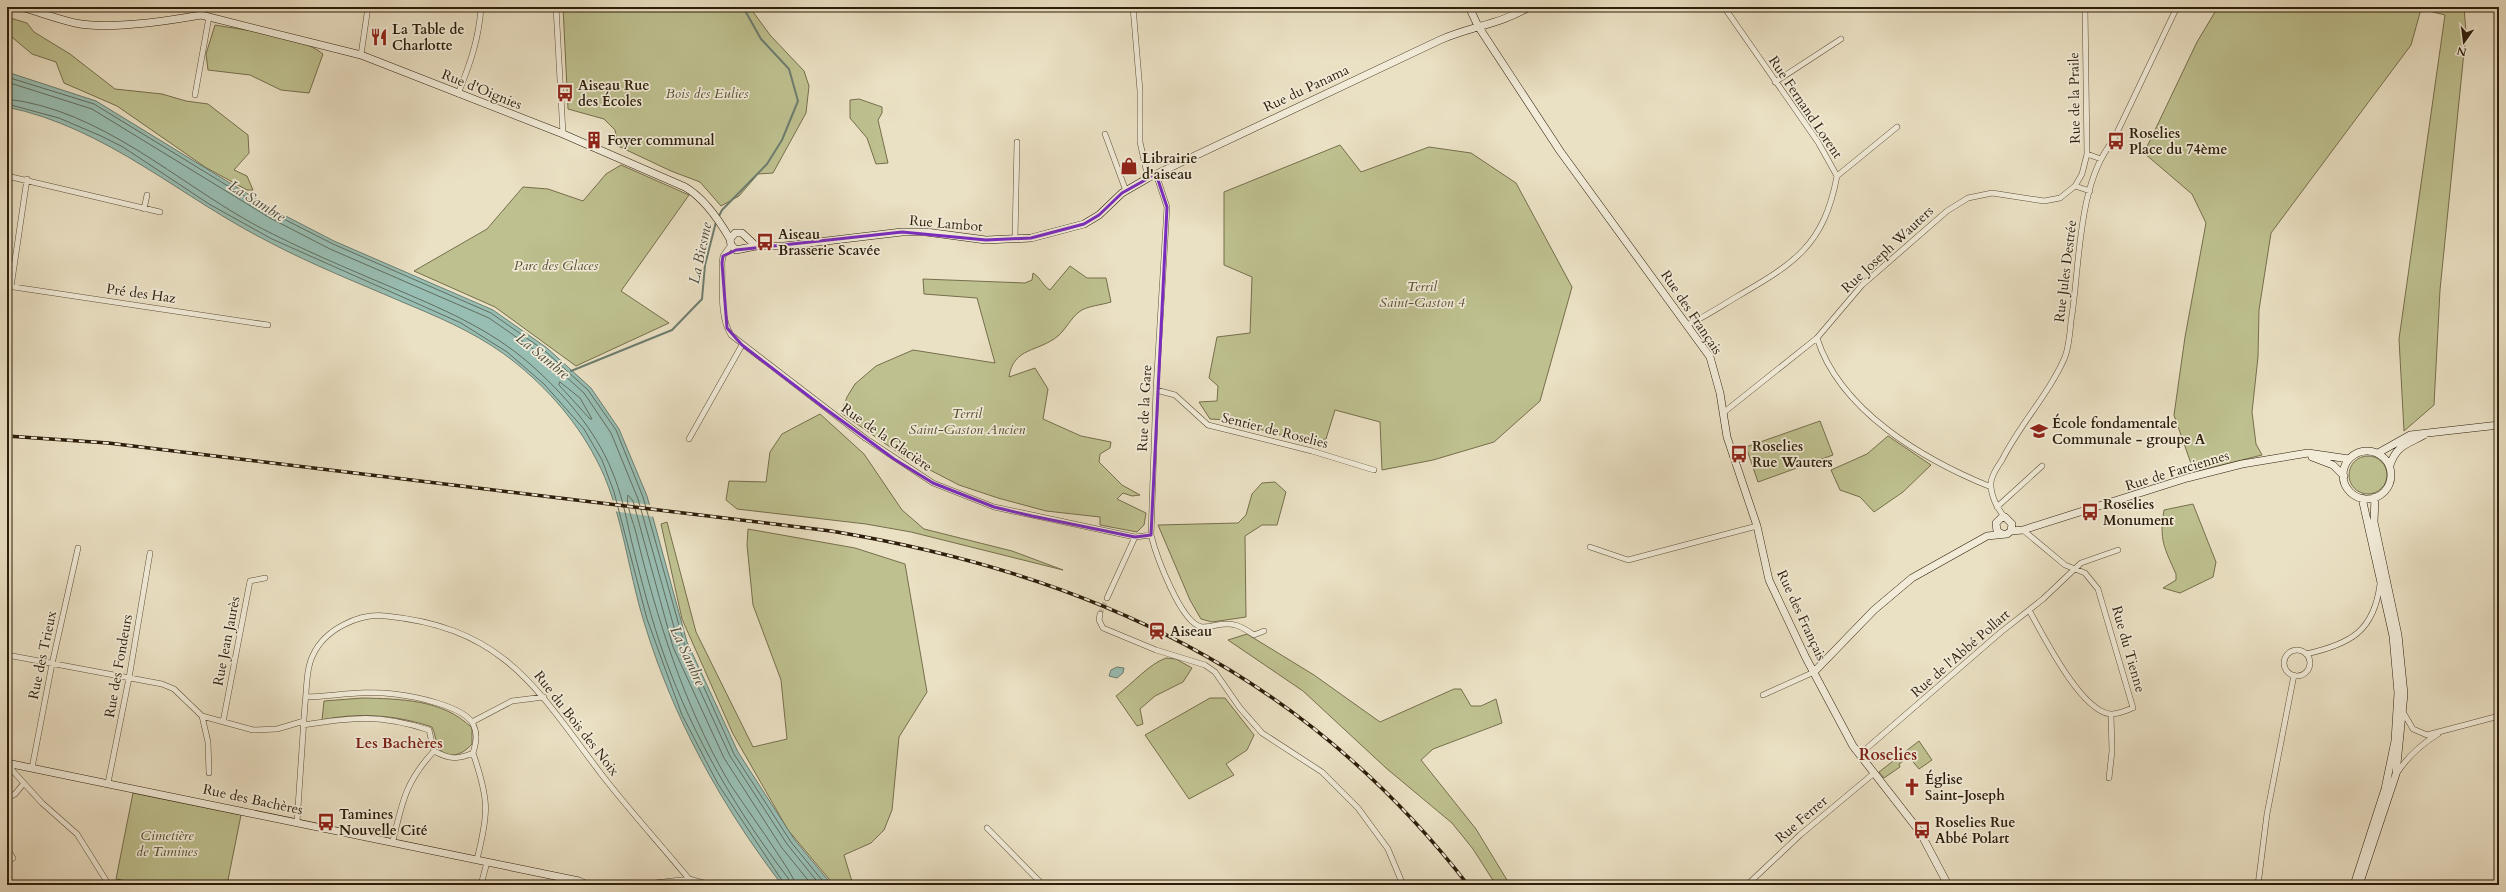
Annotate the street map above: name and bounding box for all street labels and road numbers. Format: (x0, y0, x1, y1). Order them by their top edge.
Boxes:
street label: Rue Fernand Lorent (1764, 52, 1847, 163)
street label: Rue de la Praile (2064, 52, 2085, 144)
street label: Rue du Panama (1260, 60, 1352, 117)
street label: Rue d'Oignies (439, 65, 525, 114)
street label: Rue Joseph Wauters (1837, 201, 1938, 297)
street label: Rue Lambot (909, 211, 984, 236)
street label: Rue Jules Destrée (2050, 219, 2081, 323)
street label: Rue des Français (1656, 266, 1727, 358)
street label: Pré des Haz (105, 279, 178, 308)
street label: Rue de la Gare (1133, 364, 1156, 452)
street label: Rue de la Glacière (837, 399, 936, 476)
street label: Sentier de Roselies (1220, 408, 1331, 453)
street label: Rue de Farciennes (2123, 446, 2232, 495)
street label: Rue des Français (1772, 567, 1831, 664)
street label: Rue Jean Jaurès (208, 594, 245, 688)
street label: Rue du Tienne (2107, 604, 2150, 695)
street label: Rue de l'Abbé Pollart (1907, 605, 2014, 702)
street label: Rue des Trieux (24, 609, 61, 701)
street label: Rue des Fondeurs (100, 613, 137, 719)
street label: Rue du Bois des Noix (530, 667, 624, 780)
street label: Rue des Bachères (201, 780, 305, 819)
street label: Rue Ferrer (1771, 791, 1832, 847)

